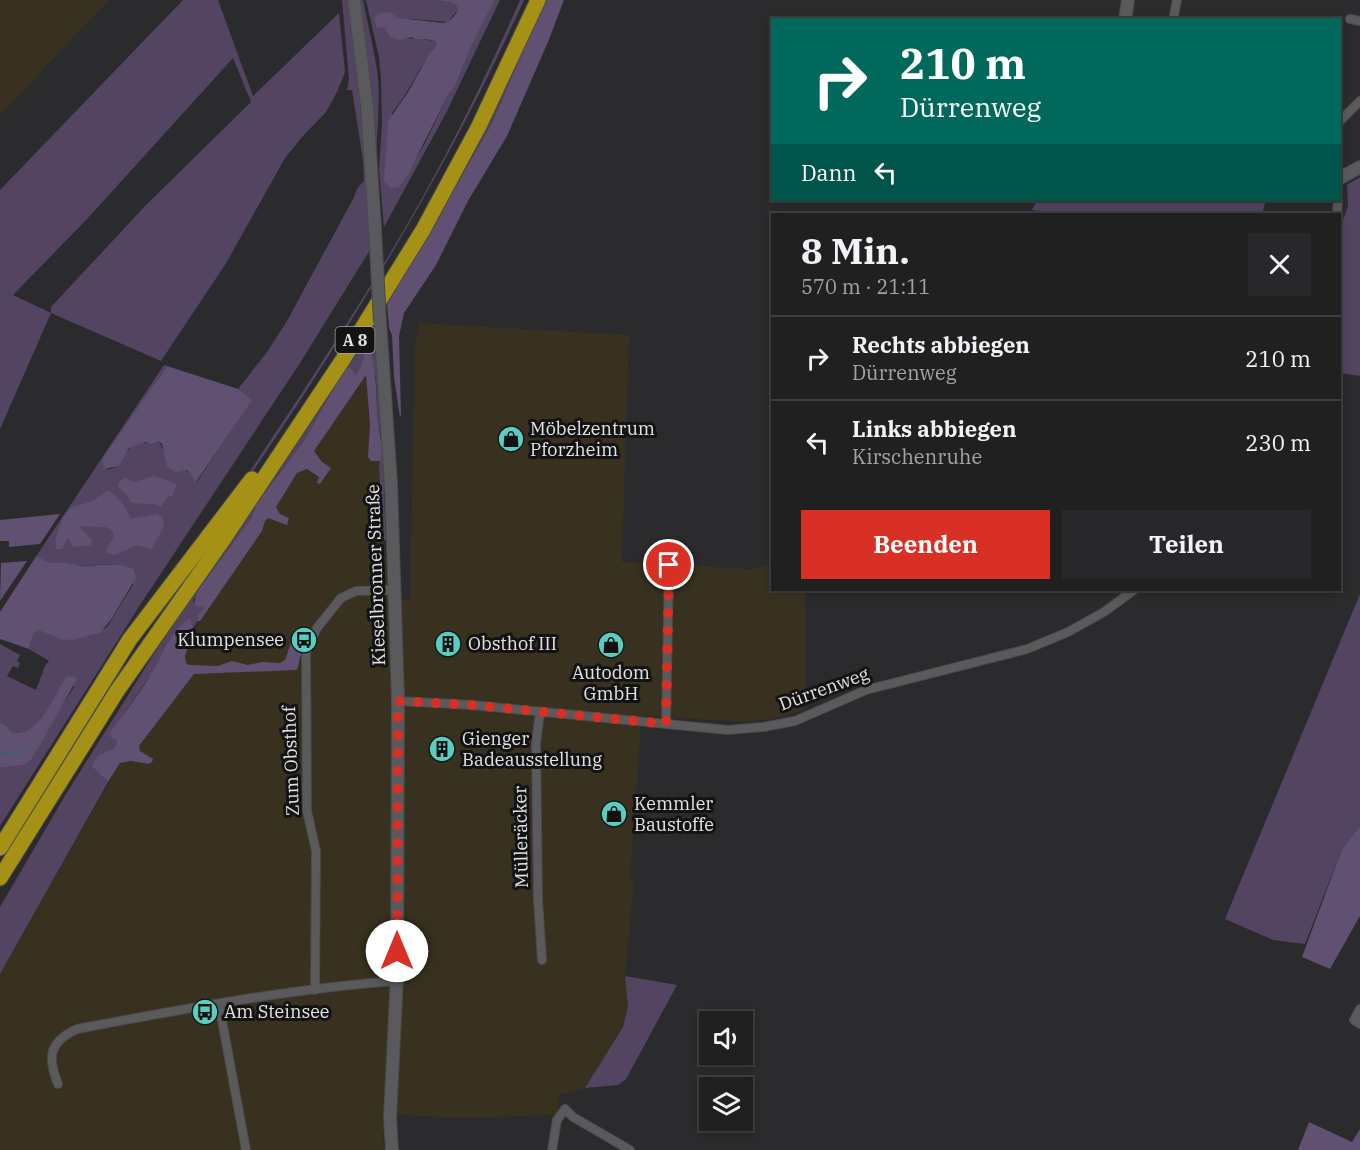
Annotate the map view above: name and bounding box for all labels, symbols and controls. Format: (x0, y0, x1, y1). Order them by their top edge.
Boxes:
text: 210 m (900, 36, 1026, 91)
icon: right (801, 42, 879, 120)
text: Dürrenweg (900, 89, 1041, 124)
icon: left (869, 156, 902, 189)
text: Dann (801, 158, 857, 187)
text: 8 Min. (801, 227, 910, 274)
button: close (1248, 233, 1311, 296)
text: 570 m · 21:11 (801, 273, 930, 300)
road number: A 8 (336, 327, 374, 353)
text: Rechts abbiegen (852, 330, 1030, 359)
icon: right (801, 342, 834, 375)
text: 210 m (1245, 344, 1311, 373)
text: Dürrenweg (852, 359, 957, 386)
text: Links abbiegen (852, 414, 1017, 443)
place label: Möbelzentrum Pforzheim (530, 417, 655, 461)
shop icon: Möbelzentrum Pforzheim (496, 424, 526, 454)
icon: left (801, 426, 834, 459)
text: 230 m (1245, 428, 1311, 457)
text: Kirschenruhe (852, 443, 982, 470)
street label: Kieselbronner Straße (361, 484, 390, 666)
button: Beenden (801, 510, 1050, 579)
button: Teilen (1062, 510, 1311, 579)
pin (643, 539, 694, 590)
icon: arrive (652, 548, 685, 581)
bus stop icon: Klumpensee (289, 625, 319, 655)
place label: Klumpensee (177, 628, 284, 651)
building icon: Obsthof III (433, 629, 463, 659)
shop icon: Autodom GmbH (596, 630, 626, 660)
place label: Obsthof III (468, 632, 557, 655)
place label: Autodom GmbH (572, 661, 650, 705)
street label: Dürrenweg (776, 662, 872, 715)
street label: Zum Obsthof (277, 704, 304, 816)
place label: Gienger Badeausstellung (462, 727, 602, 771)
building icon: Gienger Badeausstellung (427, 734, 457, 764)
street label: Mülleräcker (508, 786, 533, 888)
place label: Kemmler Baustoffe (634, 792, 714, 836)
shop icon: Kemmler Baustoffe (599, 799, 629, 829)
position arrow (365, 919, 429, 983)
bus stop icon: Am Steinsee (190, 997, 220, 1027)
place label: Am Steinsee (224, 1000, 330, 1023)
map controls (699, 1011, 753, 1131)
button: sound (699, 1011, 753, 1065)
button: layers (699, 1077, 753, 1131)

